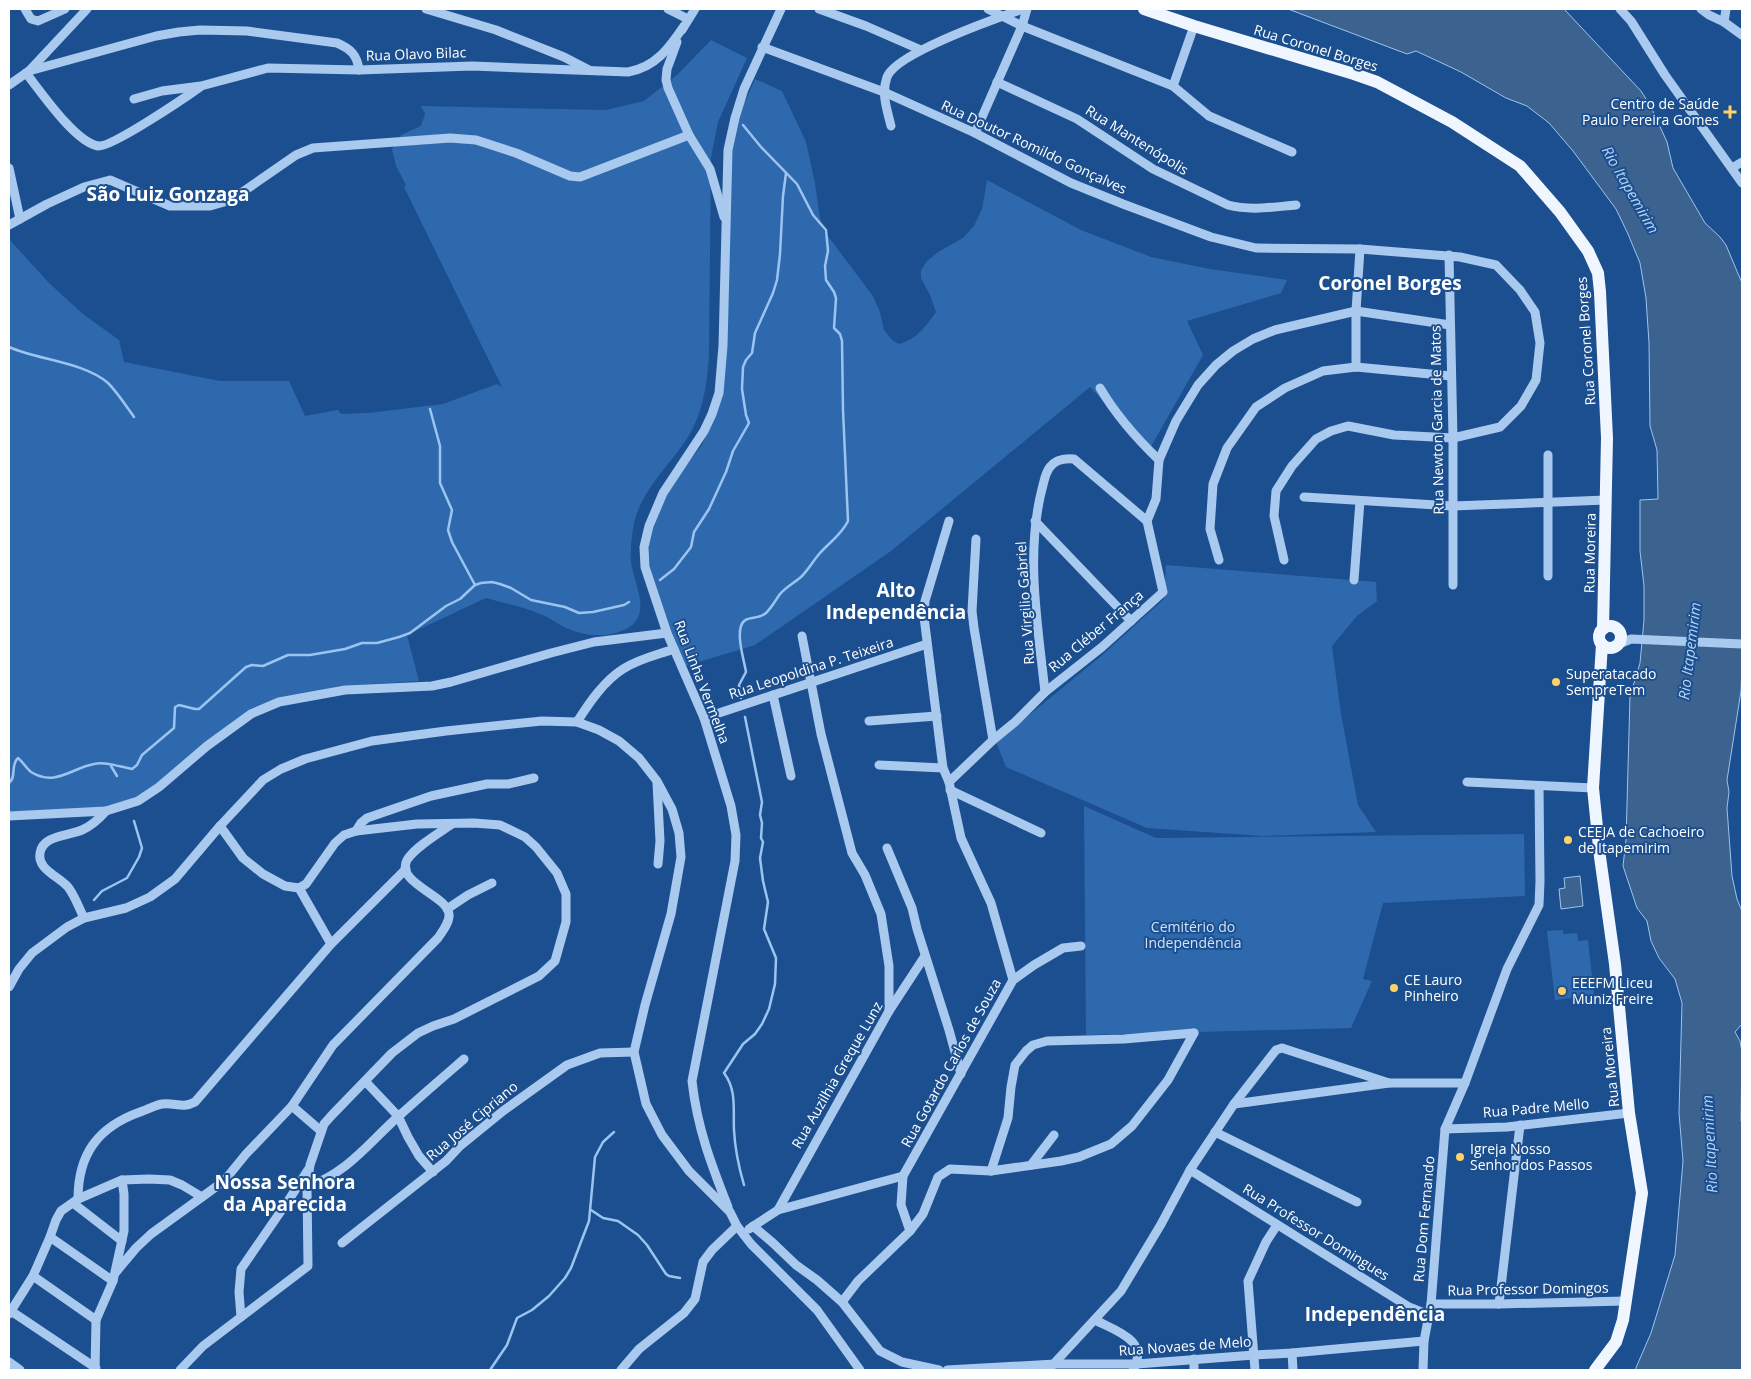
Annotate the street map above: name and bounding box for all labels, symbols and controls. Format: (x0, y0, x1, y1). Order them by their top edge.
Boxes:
street label: Rua Coronel Borges (1252, 20, 1381, 76)
street label: Rua Olavo Bilac (365, 42, 467, 65)
place label: Centro de Saúde Paulo Pereira Gomes (1582, 94, 1719, 129)
street label: Rua Doutor Romildo Gonçalves (938, 95, 1131, 198)
street label: Rua Mantenópolis (1082, 100, 1193, 179)
marker: Centro de Saúde Paulo Pereira Gomes (1723, 105, 1737, 119)
water label: Rio Itapemirim (1598, 142, 1664, 237)
district label: São Luiz Gonzaga (87, 181, 249, 207)
district label: Coronel Borges (1318, 270, 1462, 296)
street label: Rua Coronel Borges (1572, 276, 1599, 406)
street label: Rua Newton Garcia de Matos (1425, 325, 1448, 515)
street label: Rua Moreira (1579, 513, 1600, 593)
street label: Rua Virgilio Gabriel (1011, 541, 1038, 665)
district label: Alto Independência (826, 577, 966, 625)
street label: Rua Cléber França (1044, 585, 1147, 676)
water label: Rio Itapemirim (1673, 601, 1705, 701)
street label: Rua Linha Vermelha (670, 617, 735, 746)
street label: Rua Leopoldina P. Teixeira (726, 632, 896, 703)
place label: Superatacado SempreTem (1566, 664, 1656, 699)
marker: Superatacado SempreTem (1550, 676, 1562, 688)
place label: CEEJA de Cachoeiro de Itapemirim (1578, 822, 1705, 857)
marker: CEEJA de Cachoeiro de Itapemirim (1562, 834, 1574, 846)
park label: Cemitério do Independência (1145, 917, 1241, 952)
place label: CE Lauro Pinheiro (1404, 970, 1462, 1005)
place label: EEEFM Liceu Muniz Freire (1572, 973, 1654, 1008)
street label: Rua Gotardo Carlos de Souza (896, 975, 1005, 1150)
marker: CE Lauro Pinheiro (1388, 982, 1400, 994)
marker: EEEFM Liceu Muniz Freire (1556, 985, 1568, 997)
street label: Rua Auzilhia Greque Lunz (787, 997, 887, 1152)
street label: Rua Moreira (1596, 1026, 1623, 1108)
street label: Rua José Cipriano (422, 1077, 521, 1165)
street label: Rua Padre Mello (1482, 1093, 1590, 1122)
water label: Rio Itapemirim (1696, 1095, 1722, 1194)
place label: Igreja Nosso Senhor dos Passos (1470, 1139, 1593, 1174)
marker: Igreja Nosso Senhor dos Passos (1454, 1151, 1466, 1163)
street label: Rua Dom Fernando (1409, 1155, 1438, 1283)
district label: Nossa Senhora da Aparecida (214, 1169, 356, 1217)
street label: Rua Professor Domingues (1239, 1179, 1393, 1285)
street label: Rua Professor Domingos (1447, 1278, 1609, 1299)
district label: Independência (1305, 1301, 1445, 1327)
street label: Rua Novaes de Melo (1118, 1331, 1252, 1360)

